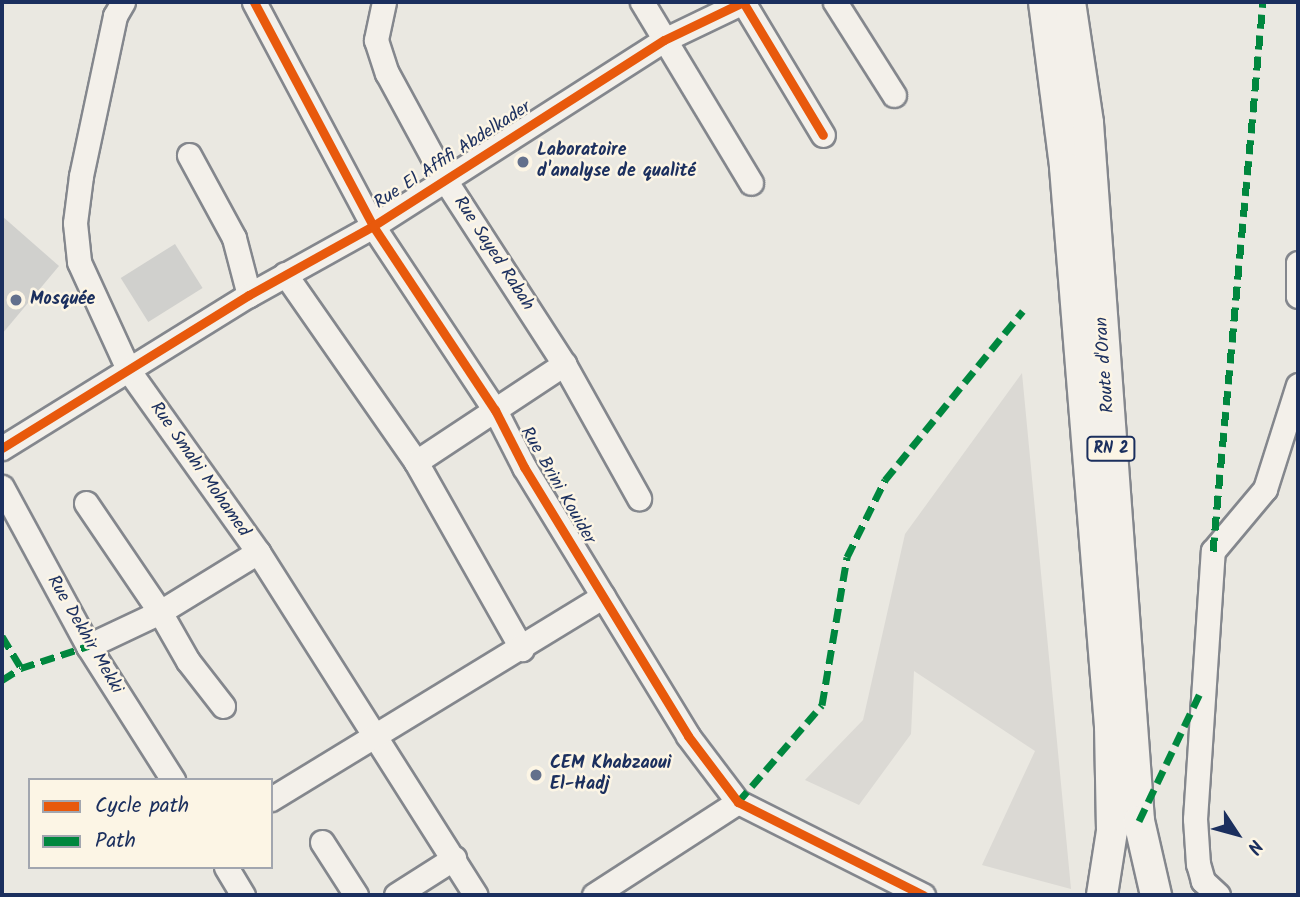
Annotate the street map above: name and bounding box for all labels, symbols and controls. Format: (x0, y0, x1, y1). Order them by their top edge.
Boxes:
street label: Rue El Affifi Abdelkader (371, 97, 535, 215)
place label: Laboratoire d'analyse de qualité (537, 141, 696, 184)
marker: Laboratoire d'analyse de qualité (515, 154, 531, 170)
street label: Rue Sayed Rabah (448, 193, 538, 315)
place label: Mosquée (30, 289, 95, 311)
marker: Mosquée (8, 292, 24, 308)
street label: Route d'Oran (1092, 316, 1120, 414)
street label: Rue Smahi Mohamed (144, 398, 254, 542)
street label: Rue Brini Kouider (515, 423, 599, 549)
road number: RN 2 (1085, 436, 1137, 462)
street label: Rue Dekhir Mekki (41, 572, 127, 698)
place label: CEM Khabzaoui El-Hadj (550, 754, 671, 796)
marker: CEM Khabzaoui El-Hadj (528, 767, 544, 783)
legend (28, 778, 273, 869)
text: Cycle path (95, 790, 189, 823)
north arrow (1202, 799, 1272, 869)
text: Path (95, 825, 136, 858)
text: N (1238, 833, 1270, 860)

